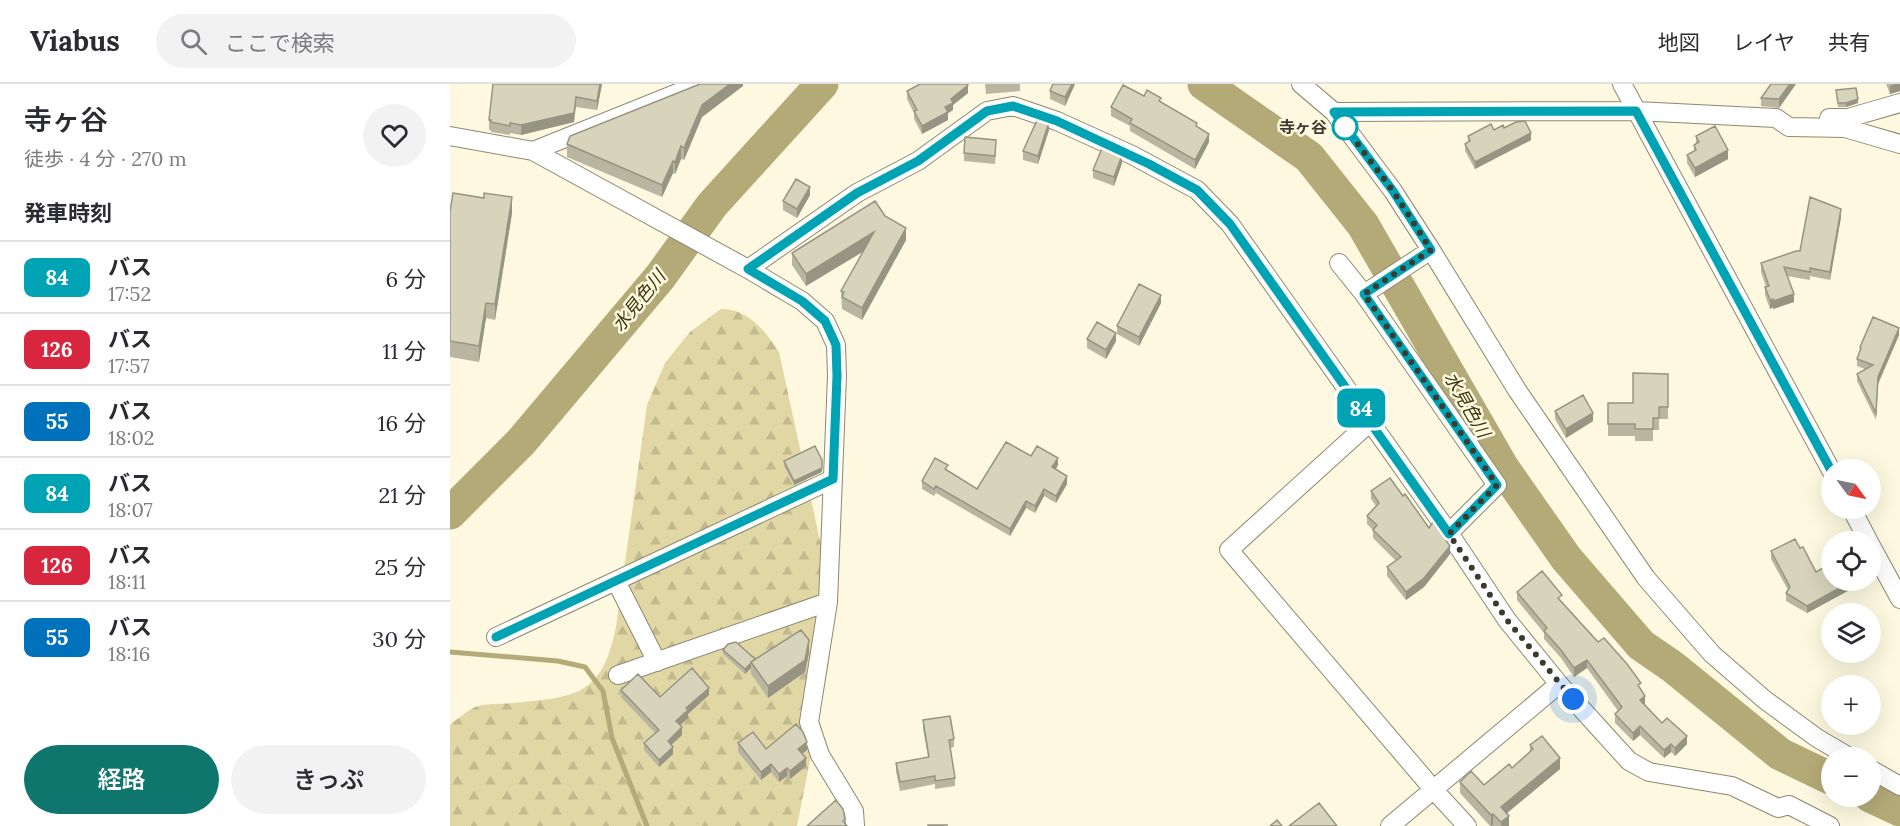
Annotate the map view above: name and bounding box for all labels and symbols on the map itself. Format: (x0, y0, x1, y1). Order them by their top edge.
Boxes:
marker: 寺ヶ谷 (1332, 114, 1358, 140)
place label: 寺ヶ谷 (1279, 117, 1327, 137)
water label: 水見色川 (607, 264, 671, 336)
water label: 水見色川 (1439, 368, 1496, 443)
line badge: 84 (1334, 388, 1388, 428)
north arrow (1821, 459, 1881, 519)
your location (1558, 684, 1588, 714)

